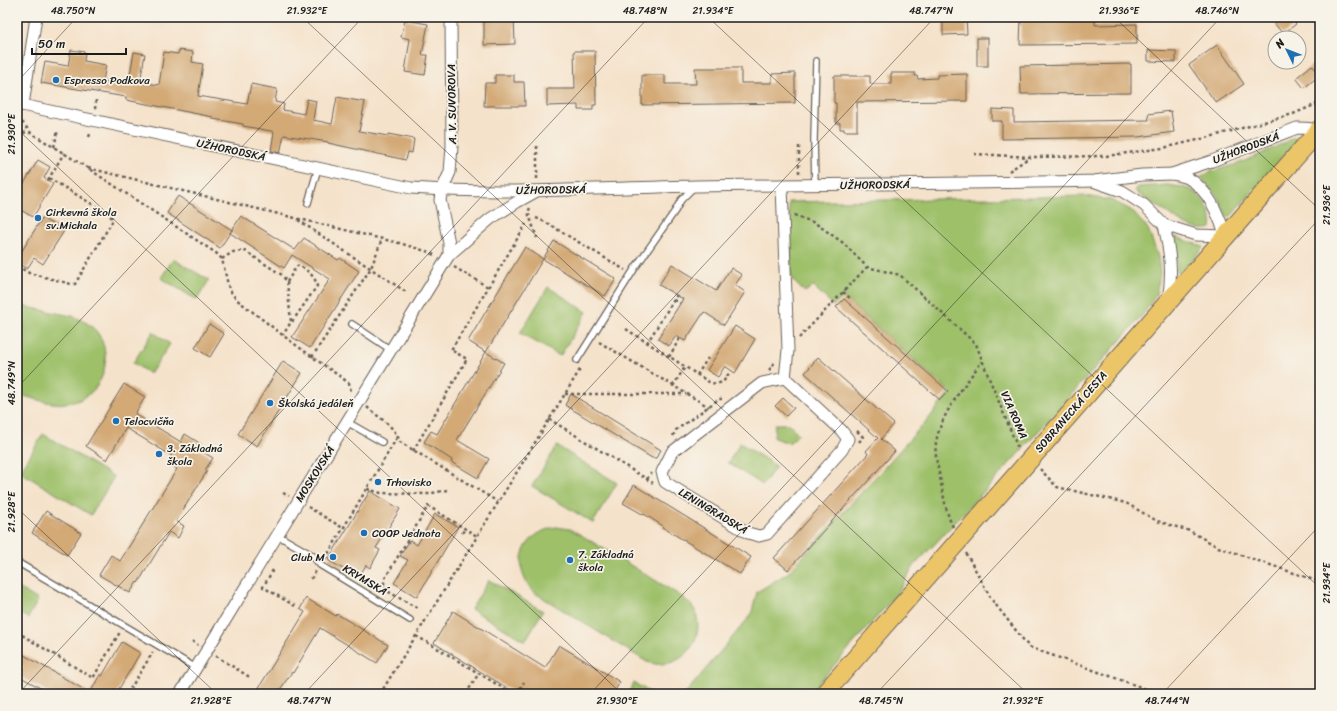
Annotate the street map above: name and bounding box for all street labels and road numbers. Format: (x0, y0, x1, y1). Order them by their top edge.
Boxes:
street label: A. V. SUVOROVA (442, 64, 462, 145)
street label: UŽHORODSKÁ (1210, 126, 1284, 169)
street label: UŽHORODSKÁ (195, 133, 269, 167)
street label: UŽHORODSKÁ (840, 175, 912, 195)
street label: UŽHORODSKÁ (516, 180, 588, 200)
street label: SOBRANECKÁ CESTA (1030, 367, 1112, 457)
street label: VIA ROMA (995, 388, 1033, 442)
street label: MOSKOVSKÁ (290, 441, 341, 506)
street label: LENINGRADSKÁ (675, 483, 753, 540)
street label: KRYMSKÁ (339, 559, 392, 602)

